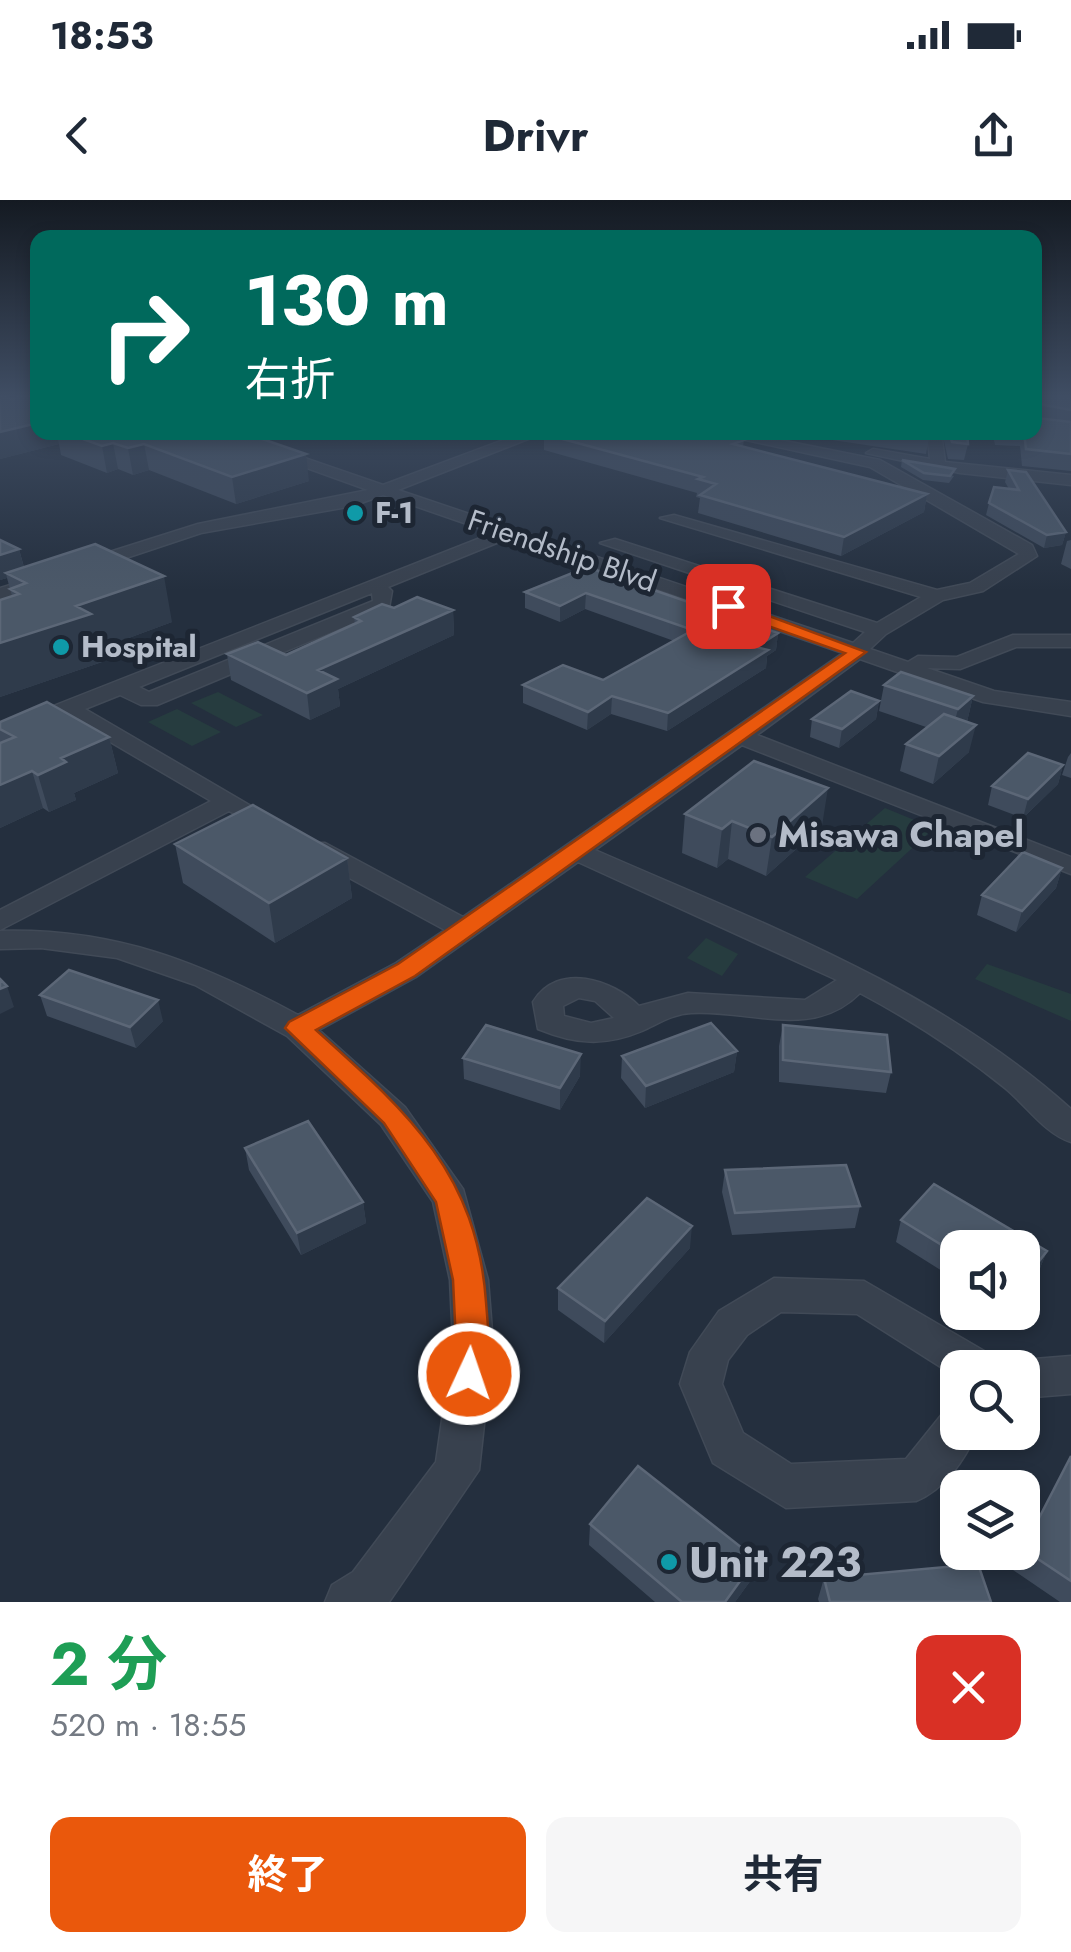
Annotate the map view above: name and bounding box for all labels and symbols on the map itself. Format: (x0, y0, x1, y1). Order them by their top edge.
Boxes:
place label: F-1 (375, 491, 414, 534)
street label: Friendship Blvd (462, 498, 662, 603)
marker: F-1 (344, 502, 366, 524)
pin (686, 564, 771, 649)
place label: Hospital (81, 625, 197, 668)
marker: Hospital (50, 636, 72, 658)
place label: Misawa Chapel (778, 810, 1024, 860)
marker: Misawa Chapel (747, 824, 769, 846)
position arrow (417, 1322, 521, 1426)
place label: Unit 223 (689, 1532, 861, 1593)
marker: Unit 223 (658, 1551, 680, 1573)

